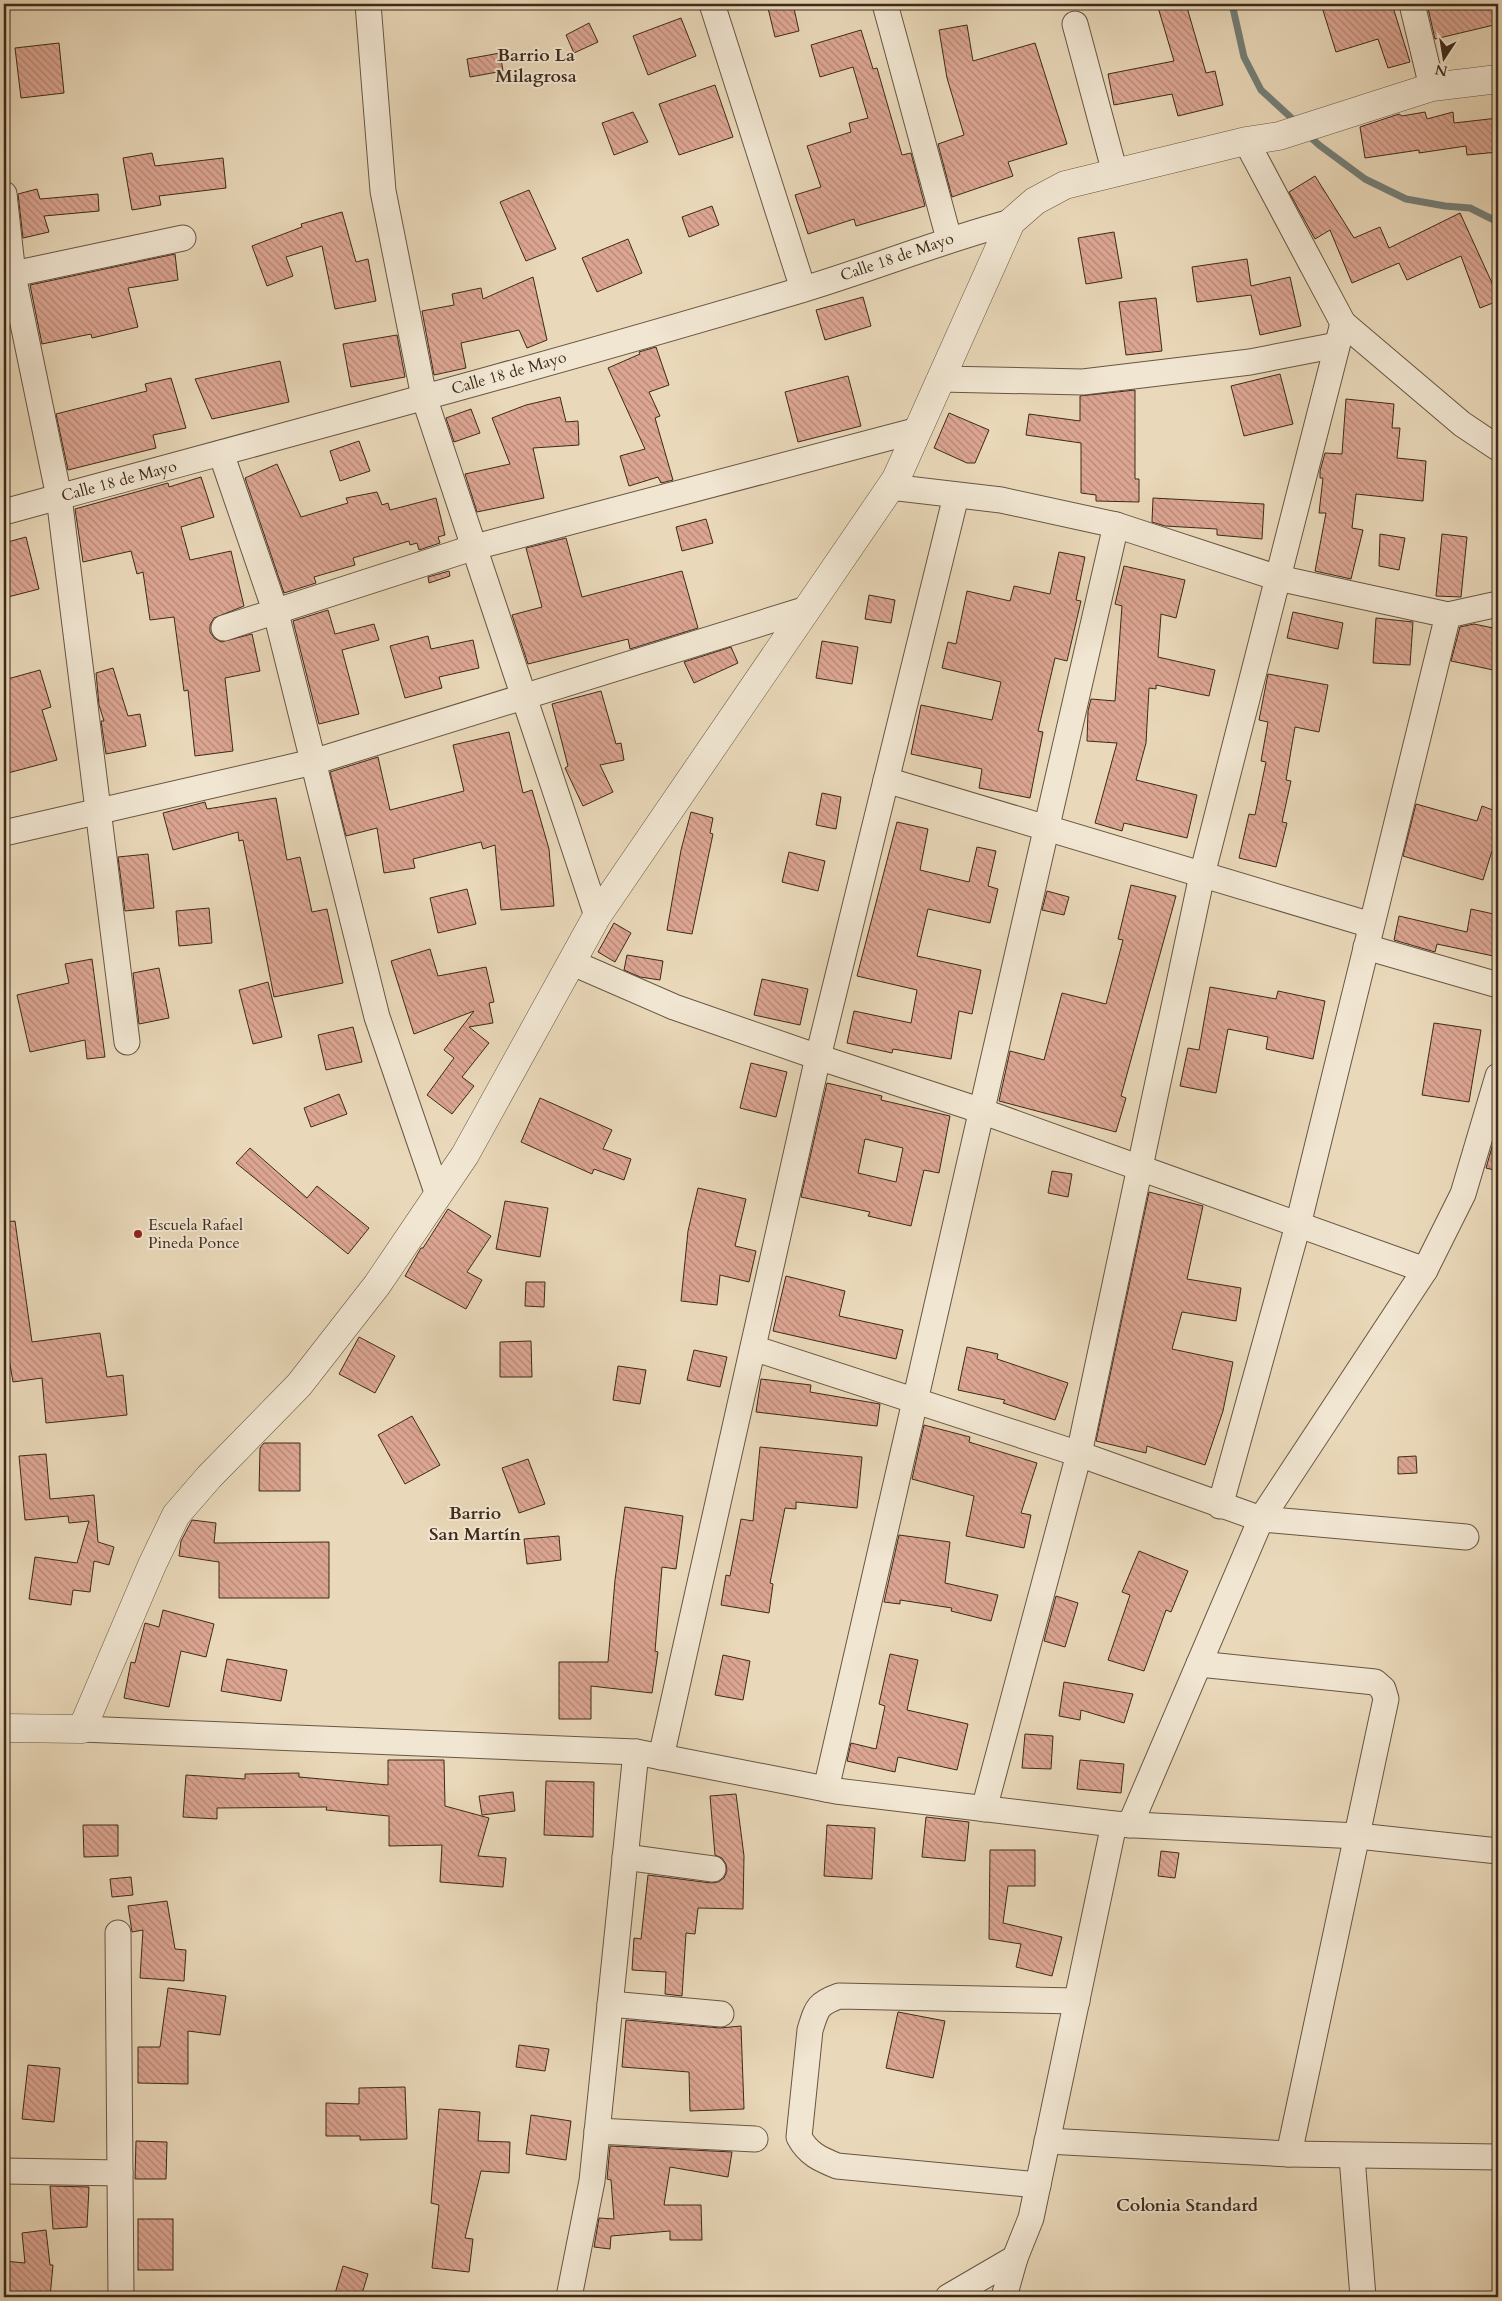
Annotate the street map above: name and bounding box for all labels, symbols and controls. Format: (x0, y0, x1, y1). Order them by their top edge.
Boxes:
north arrow (1420, 32, 1470, 82)
district label: Barrio La Milagrosa (495, 43, 577, 89)
text: N (1433, 60, 1449, 81)
street label: Calle 18 de Mayo (837, 227, 957, 287)
street label: Calle 18 de Mayo (449, 346, 569, 400)
street label: Calle 18 de Mayo (59, 455, 180, 507)
place label: Escuela Rafael Pineda Ponce (148, 1214, 243, 1254)
marker: Escuela Rafael Pineda Ponce (132, 1228, 144, 1240)
district label: Barrio San Martín (429, 1501, 522, 1547)
district label: Colonia Standard (1116, 2193, 1259, 2218)

